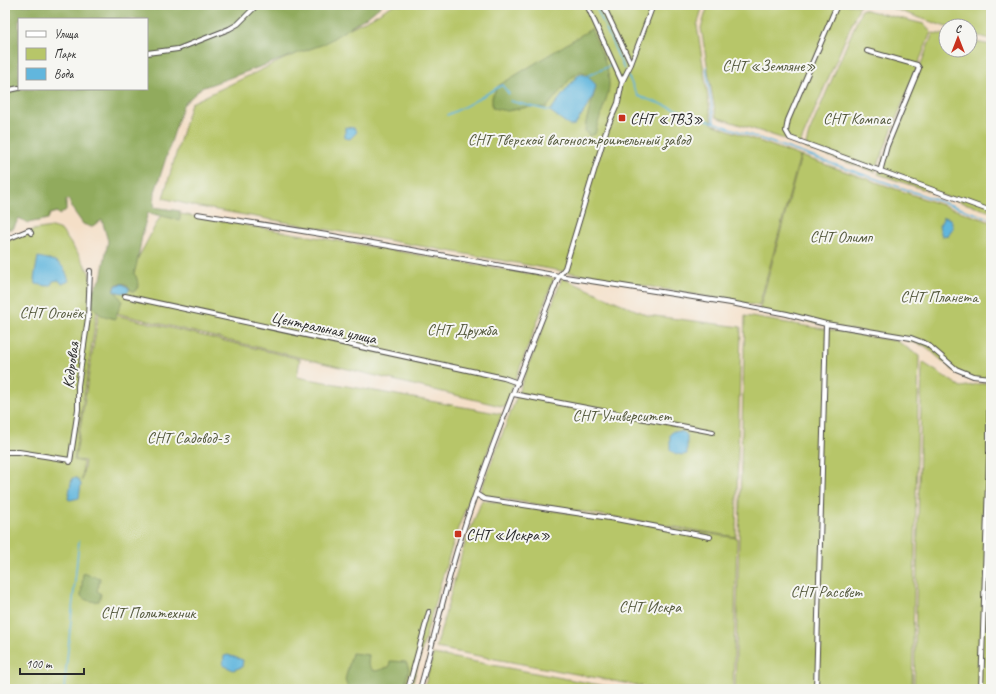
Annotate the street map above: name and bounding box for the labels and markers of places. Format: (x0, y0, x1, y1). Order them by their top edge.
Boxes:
place label: СНТ «ТВЗ» (630, 109, 703, 129)
marker: СНТ «ТВЗ» (617, 113, 627, 123)
place label: СНТ «Искра» (466, 525, 550, 545)
marker: СНТ «Искра» (453, 529, 463, 539)

